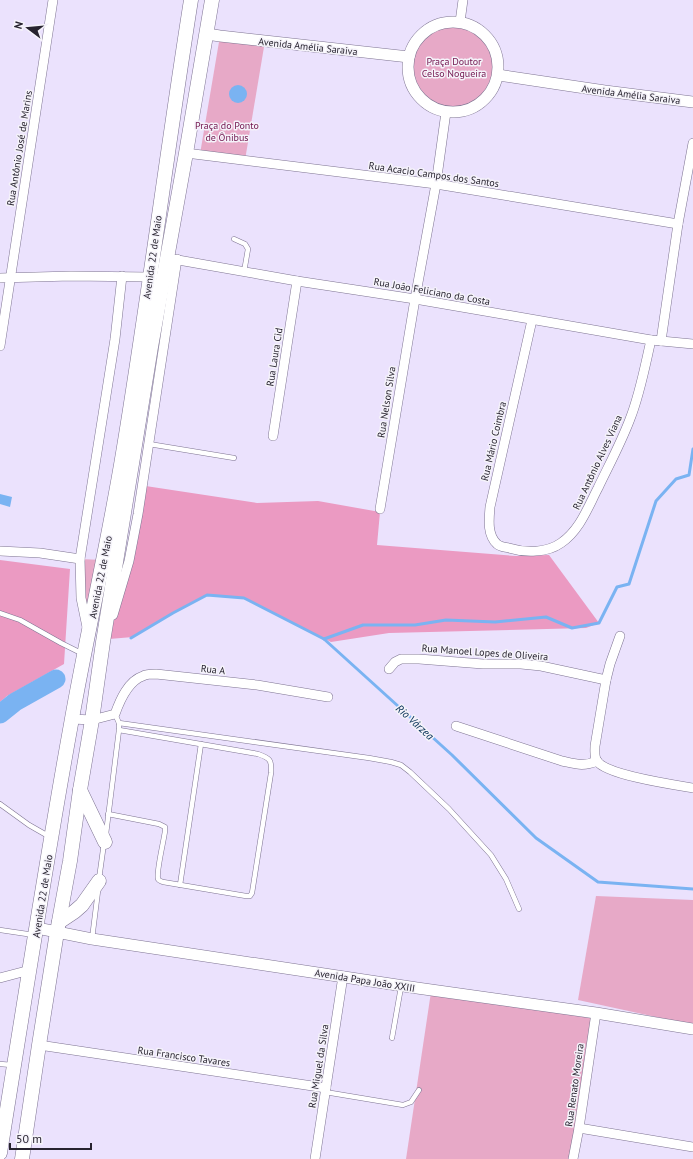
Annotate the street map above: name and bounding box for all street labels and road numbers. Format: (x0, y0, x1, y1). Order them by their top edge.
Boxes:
street label: Avenida Amélia Saraiva (258, 35, 358, 58)
street label: Avenida Amélia Saraiva (581, 82, 681, 107)
street label: Rua Antônio José de Marins (4, 89, 35, 207)
street label: Rua Acacio Campos dos Santos (368, 159, 500, 190)
street label: Avenida 22 de Maio (140, 215, 165, 300)
street label: Rua João Feliciano da Costa (373, 275, 491, 308)
street label: Rua Laura Cid (263, 327, 286, 387)
street label: Rua Nelson Silva (374, 365, 399, 439)
street label: Rua Mário Coimbra (478, 400, 509, 482)
street label: Rua Antônio Alves Viana (570, 413, 625, 512)
street label: Avenida 22 de Maio (86, 535, 115, 620)
street label: Rua Manoel Lopes de Oliveira (421, 642, 549, 663)
street label: Rua A (200, 662, 226, 677)
street label: Avenida 22 de Maio (29, 854, 55, 939)
street label: Avenida Papa João XXIII (314, 966, 416, 995)
street label: Rua Miguel da Silva (305, 1023, 332, 1109)
street label: Rua Renato Moreira (562, 1043, 587, 1128)
street label: Rua Francisco Tavares (137, 1044, 231, 1069)

